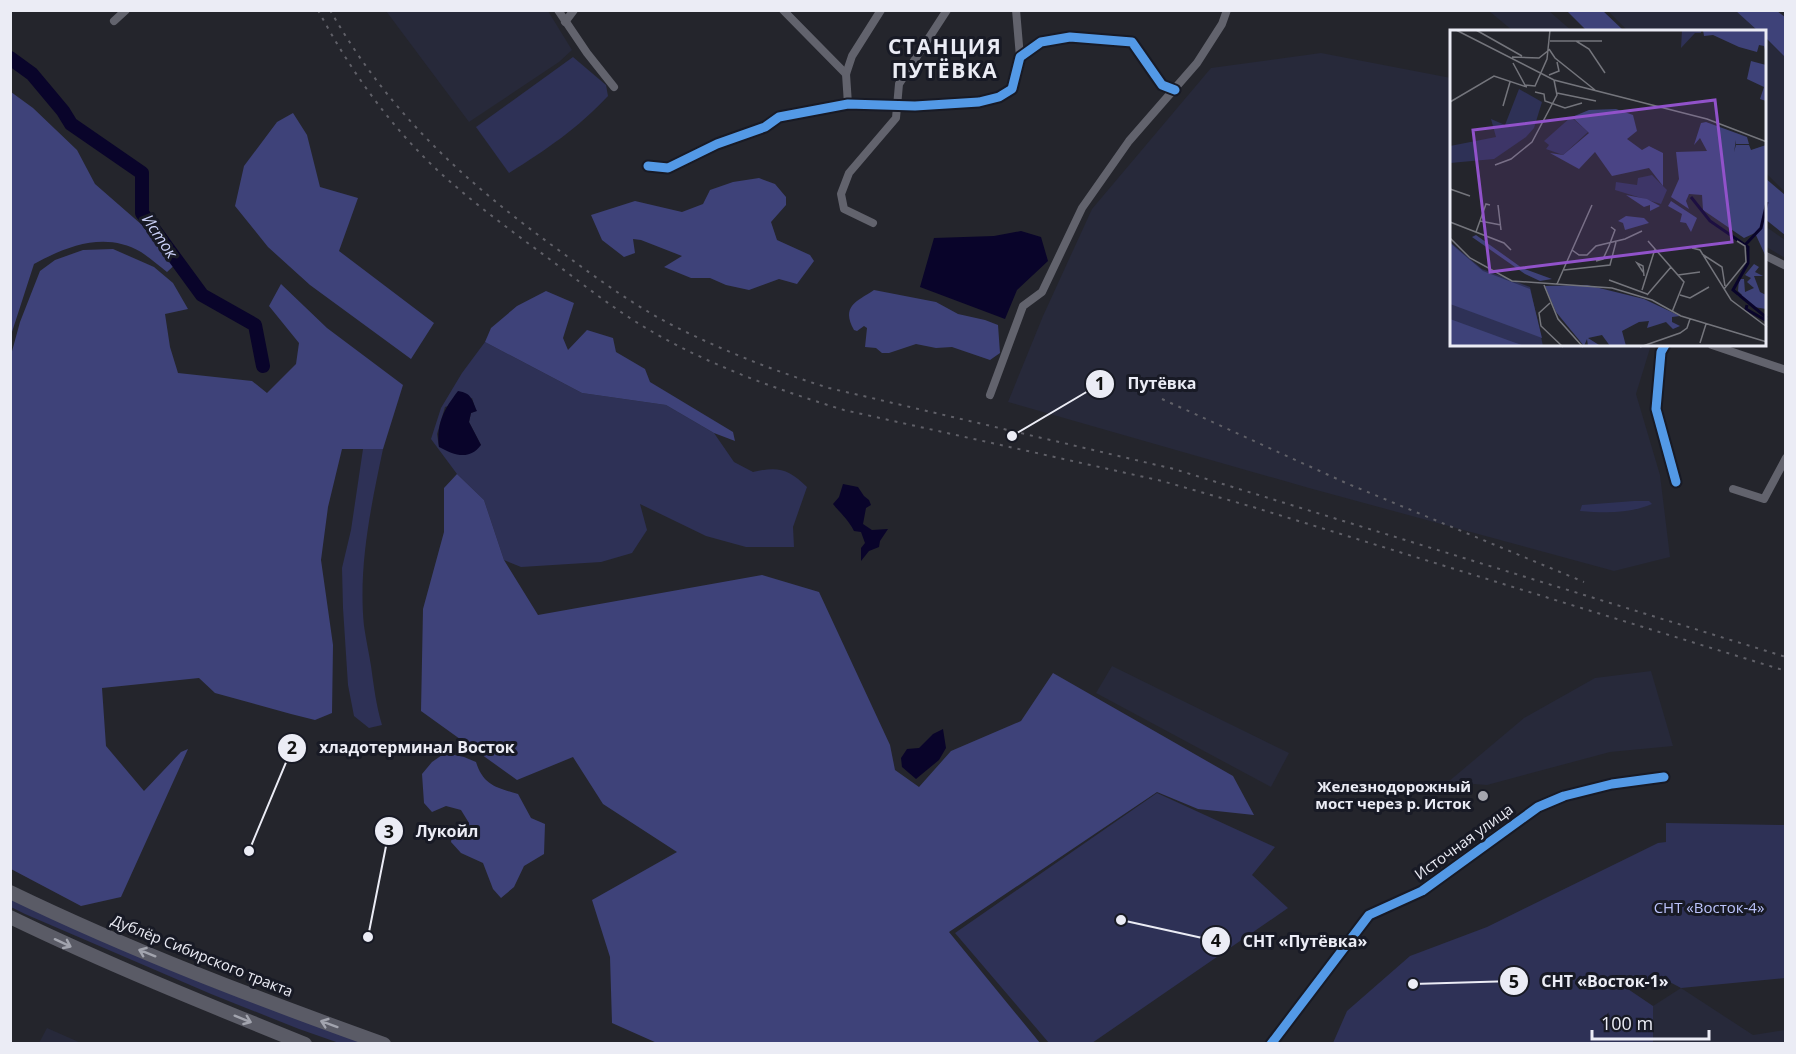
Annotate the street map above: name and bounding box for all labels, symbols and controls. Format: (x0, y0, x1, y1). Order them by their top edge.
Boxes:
inset map (1450, 30, 1766, 346)
district label: СТАНЦИЯ ПУТЁВКА (888, 32, 1002, 84)
water label: Исток (137, 210, 184, 264)
callout: Путёвка (1085, 367, 1208, 401)
text: 1 (1095, 371, 1105, 395)
text: Путёвка (1128, 372, 1196, 394)
callout: хладотерминал Восток (277, 731, 527, 765)
text: 2 (287, 735, 297, 759)
text: хладотерминал Восток (319, 736, 515, 758)
place label: Железнодорожный мост через р. Исток (1315, 776, 1472, 813)
marker: Железнодорожный мост через р. Исток (1476, 789, 1490, 803)
street label: Источная улица (1410, 799, 1517, 884)
callout: Лукойл (374, 814, 491, 848)
text: 3 (384, 819, 394, 843)
text: Лукойл (416, 820, 478, 842)
park label: СНТ «Восток-4» (1654, 897, 1764, 917)
street label: Дублёр Сибирского тракта (108, 909, 296, 1001)
callout: СНТ «Путёвка» (1201, 924, 1379, 958)
text: 4 (1211, 928, 1221, 952)
text: СНТ «Путёвка» (1243, 930, 1367, 952)
one-way arrow (54, 937, 72, 949)
one-way arrow (139, 947, 157, 958)
callout: СНТ «Восток-1» (1499, 964, 1680, 998)
text: 5 (1509, 969, 1519, 993)
text: СНТ «Восток-1» (1541, 970, 1669, 992)
scale bar (1592, 1003, 1709, 1041)
text: 100 m (1601, 1011, 1653, 1035)
one-way arrow (233, 1014, 251, 1025)
one-way arrow (320, 1018, 339, 1029)

